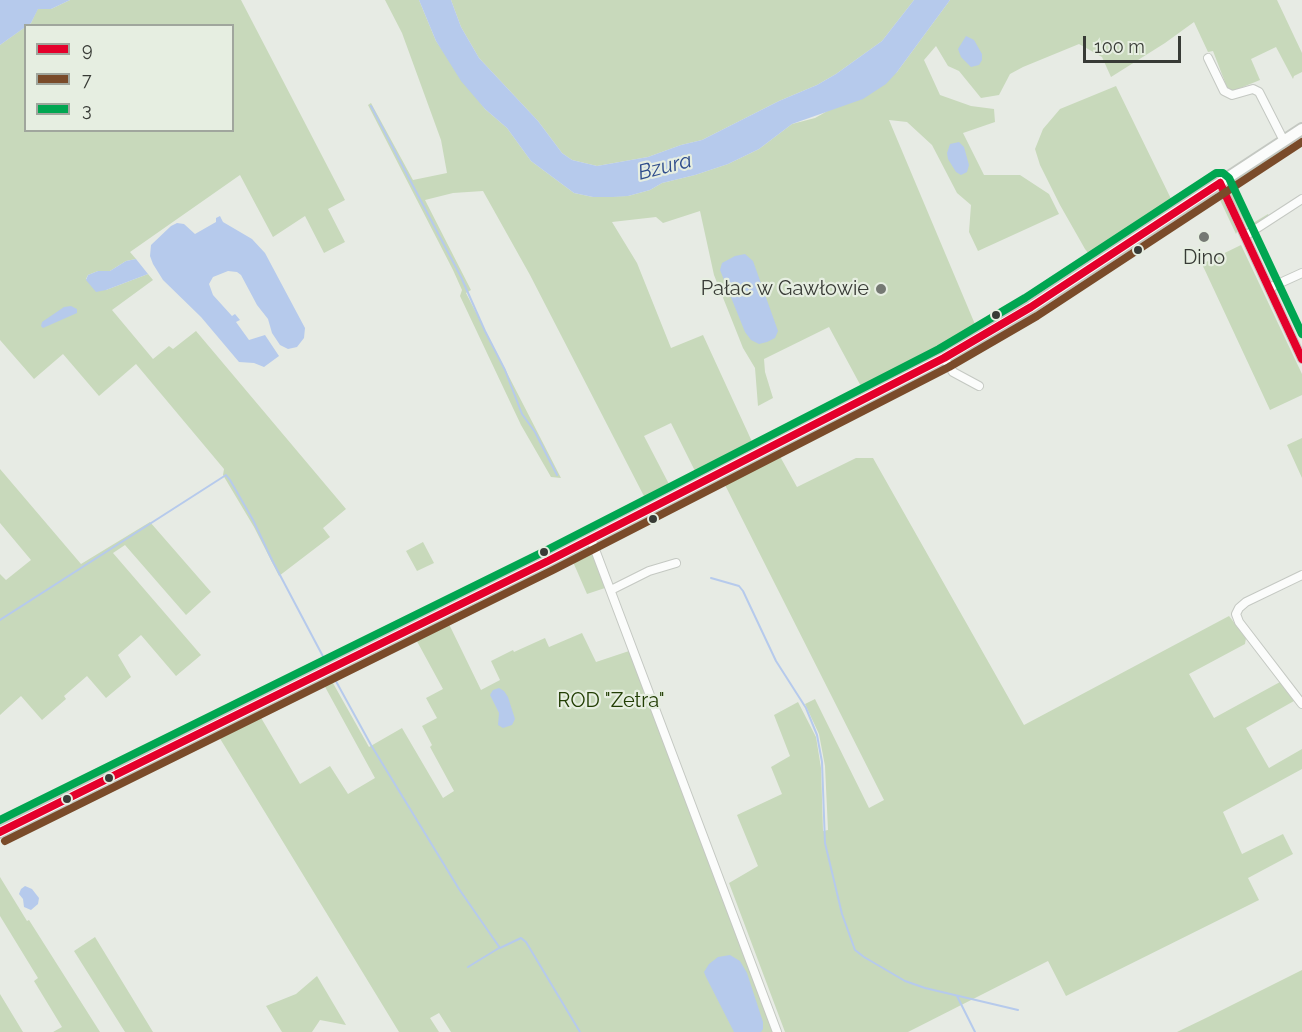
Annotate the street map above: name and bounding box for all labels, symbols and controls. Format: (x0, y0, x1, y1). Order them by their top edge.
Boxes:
legend (24, 24, 234, 132)
scale bar (1086, 24, 1184, 62)
text: 100 m (1094, 36, 1145, 57)
text: 9 (82, 39, 93, 60)
text: 7 (82, 69, 92, 90)
text: 3 (82, 99, 92, 120)
water label: Bzura (635, 148, 695, 186)
marker: Dino (1197, 230, 1211, 244)
unlabelled marker (1132, 244, 1144, 256)
place label: Dino (1183, 246, 1225, 270)
place label: Pałac w Gawłowie (701, 277, 869, 301)
marker: Pałac w Gawłowie (874, 282, 888, 296)
unlabelled marker (990, 309, 1002, 321)
unlabelled marker (647, 513, 659, 525)
unlabelled marker (538, 546, 550, 558)
park label: ROD "Zetra" (557, 689, 665, 713)
unlabelled marker (103, 772, 115, 784)
unlabelled marker (61, 793, 73, 805)

